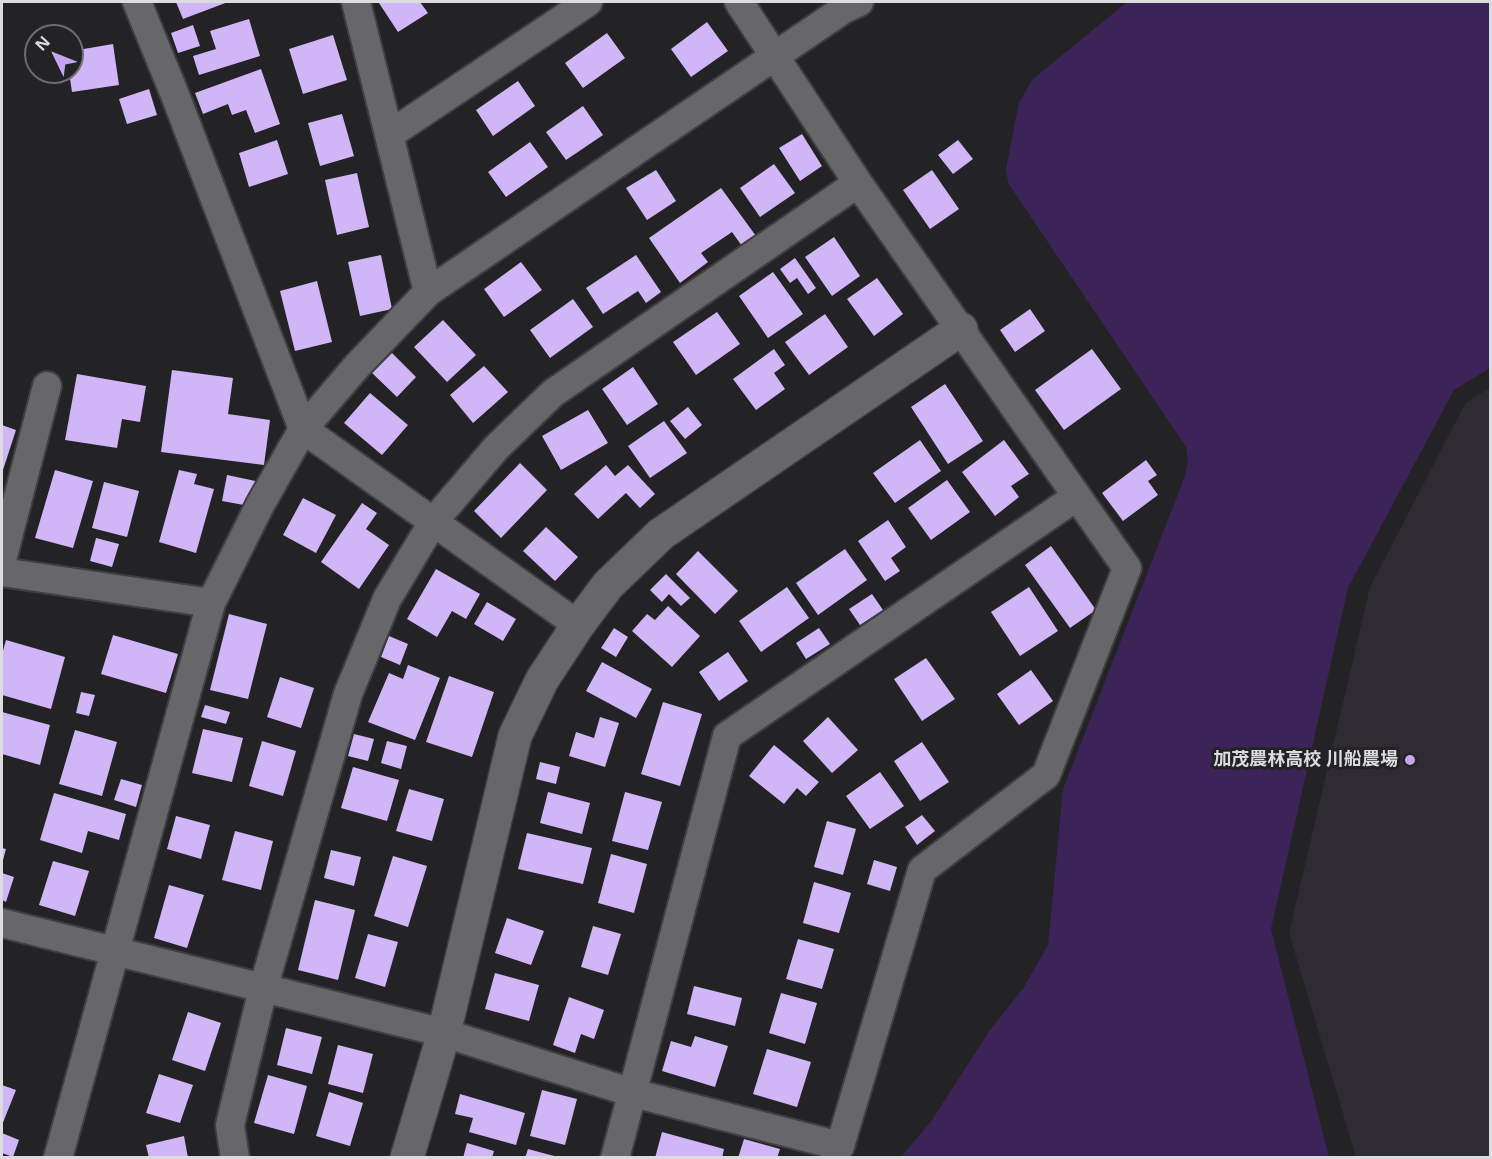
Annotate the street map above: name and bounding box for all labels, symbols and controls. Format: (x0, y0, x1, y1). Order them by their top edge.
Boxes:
north arrow (24, 24, 84, 84)
text: N (30, 31, 55, 55)
place label: 加茂農林高校 川船農場 (1213, 749, 1398, 771)
marker: 加茂農林高校 川船農場 (1403, 753, 1417, 767)

